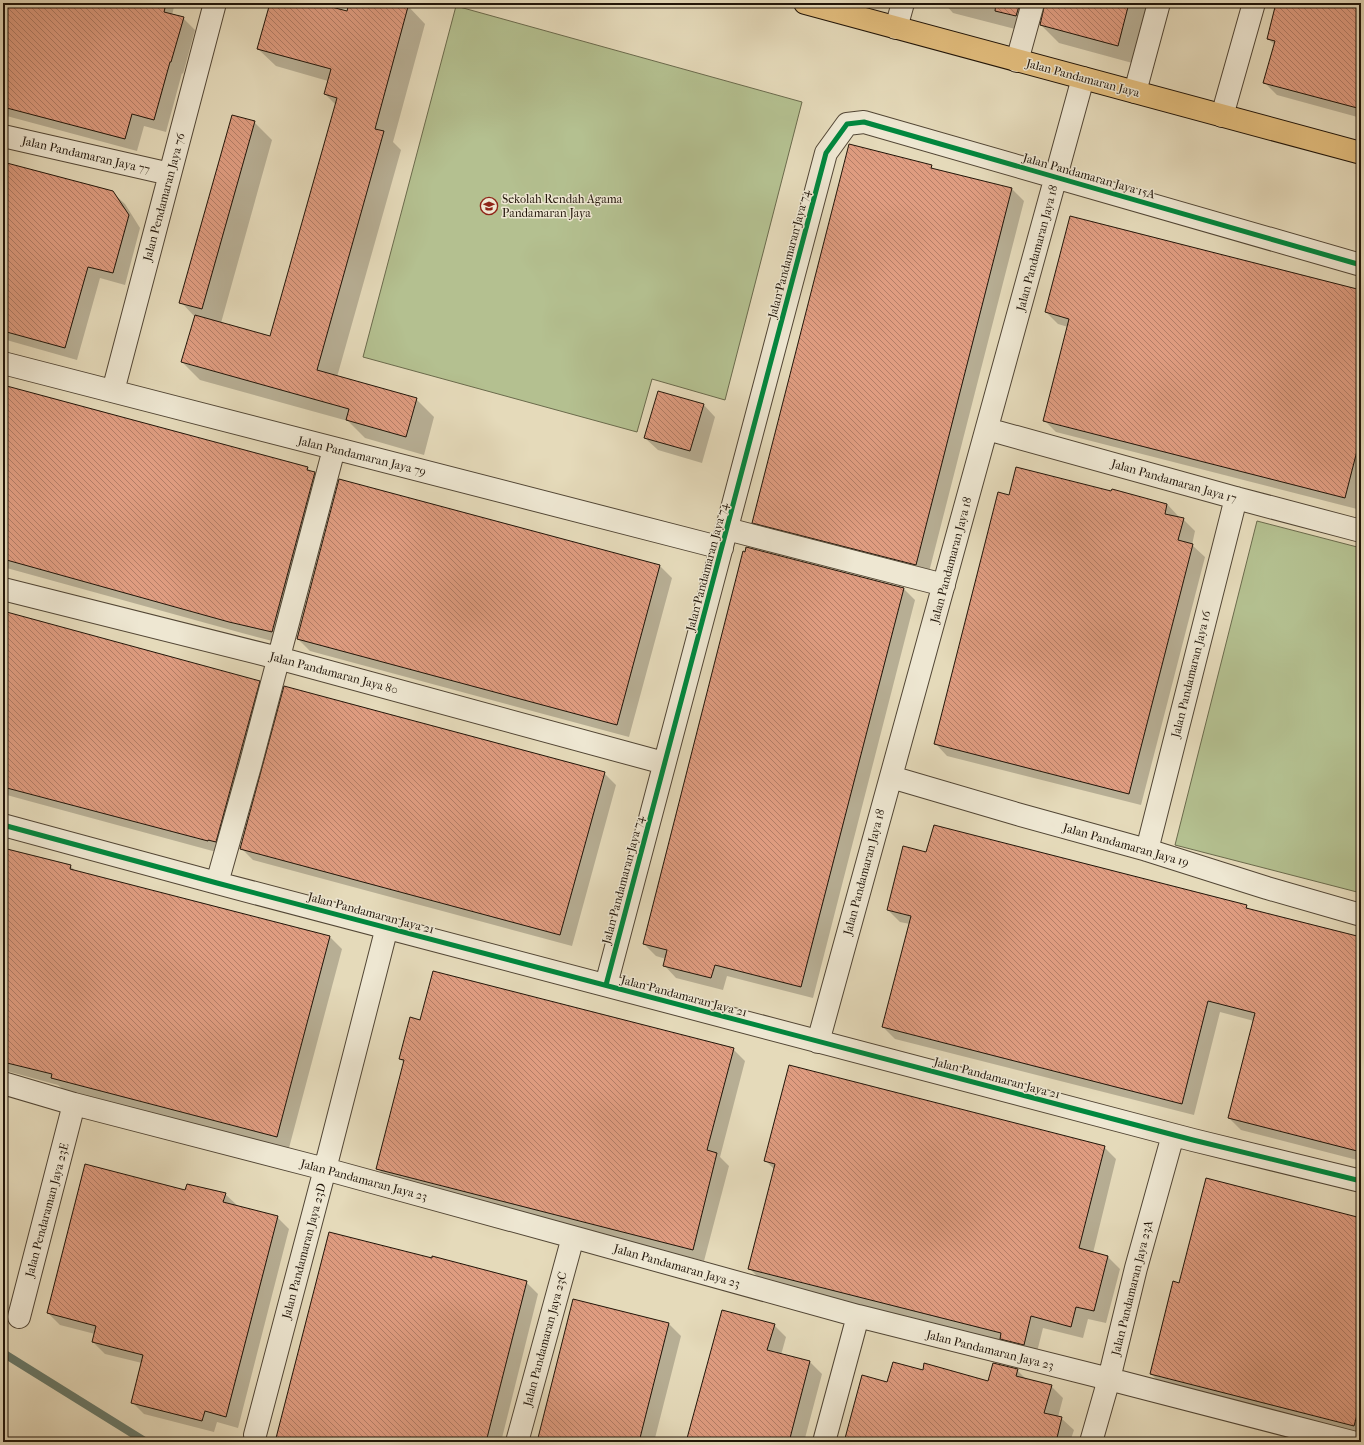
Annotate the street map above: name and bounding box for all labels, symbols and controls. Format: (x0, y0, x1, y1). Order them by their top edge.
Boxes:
street label: Jalan Pandamaran Jaya (1024, 56, 1142, 100)
street label: Jalan Pendamaran Jaya 76 (140, 131, 188, 264)
street label: Jalan Pandamaran Jaya 77 (20, 133, 152, 177)
street label: Jalan Pandamaran Jaya 15A (1020, 150, 1157, 202)
street label: Jalan Pandamaran Jaya 18 (1013, 183, 1061, 314)
street label: Jalan Pandamaran Jaya 74 (765, 187, 813, 321)
place label: Sekolah Rendah Agama Pandamaran Jaya (502, 192, 623, 220)
school or university icon: Sekolah Rendah Agama Pandamaran Jaya (479, 196, 499, 216)
street label: Jalan Pandamaran Jaya 79 (295, 433, 428, 479)
street label: Jalan Pandamaran Jaya 17 (1109, 456, 1238, 506)
street label: Jalan Pandamaran Jaya 18 (927, 495, 975, 626)
street label: Jalan Pandamaran Jaya 74 (683, 500, 731, 634)
street label: Jalan Pandamaran Jaya 16 (1168, 609, 1214, 740)
street label: Jalan Pandamaran Jaya 80 (267, 649, 400, 697)
street label: Jalan Pandamaran Jaya 18 (840, 807, 888, 938)
street label: Jalan Pandamaran Jaya 74 (599, 813, 647, 947)
street label: Jalan Pandamaran Jaya 19 (1061, 820, 1190, 870)
street label: Jalan Pandamaran Jaya 21 (305, 889, 436, 937)
street label: Jalan Pandamaran Jaya 21 (618, 972, 749, 1020)
street label: Jalan Pandamaran Jaya 21 (931, 1054, 1062, 1102)
street label: Jalan Pendaraman Jaya 23E (22, 1141, 72, 1280)
street label: Jalan Pandamaran Jaya 23 (298, 1156, 429, 1204)
street label: Jalan Pandamaran Jaya 23D (279, 1182, 329, 1321)
street label: Jalan Pandamaran Jaya 23A (1108, 1219, 1156, 1358)
street label: Jalan Pandamaran Jaya 23 (611, 1241, 742, 1291)
street label: Jalan Pandamaran Jaya 23C (520, 1270, 570, 1409)
street label: Jalan Pandamaran Jaya 23 (924, 1327, 1055, 1373)

